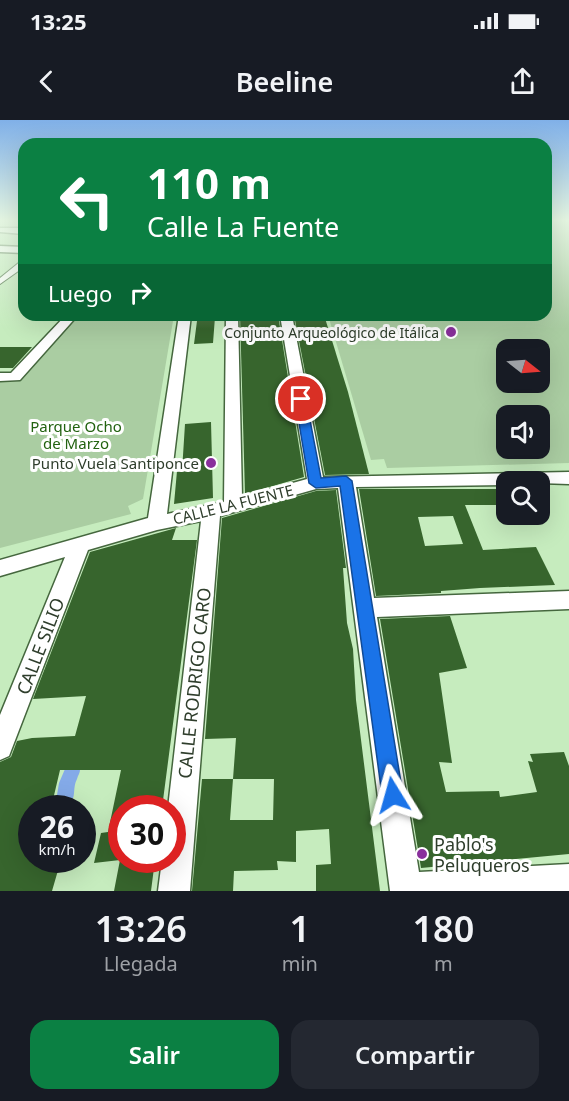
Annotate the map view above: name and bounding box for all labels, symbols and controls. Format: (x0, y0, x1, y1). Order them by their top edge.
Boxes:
text: 13:25 (30, 6, 87, 36)
text: Beeline (236, 63, 333, 100)
icon: back (30, 65, 63, 98)
icon: share (506, 65, 539, 98)
text: 110 m (147, 154, 271, 211)
icon: left (48, 162, 126, 240)
text: Calle La Fuente (147, 208, 339, 245)
icon: right (124, 276, 157, 309)
text: Luego (48, 278, 112, 308)
place label: Conjunto Arqueológico de Itálica (224, 323, 439, 342)
marker: Conjunto Arqueológico de Itálica (444, 325, 458, 339)
north arrow (496, 339, 550, 393)
map controls (496, 339, 550, 525)
pin (275, 373, 326, 424)
icon: arrive (284, 382, 317, 415)
button: sound (496, 405, 550, 459)
park label: Parque Ocho de Marzo (30, 416, 122, 453)
place label: Punto Vuela Santiponce (32, 453, 199, 473)
marker: Punto Vuela Santiponce (204, 456, 218, 470)
button: search (496, 471, 550, 525)
street label: CALLE LA FUENTE (171, 479, 295, 529)
street label: CALLE RODRIGO CARO (172, 586, 216, 780)
street label: CALLE SILIO (11, 594, 69, 698)
position arrow (361, 763, 425, 827)
speed limit sign: 30 (108, 795, 186, 873)
text: 26 (40, 806, 74, 847)
place label: Pablo's Peluqueros (434, 832, 530, 877)
text: km/h (39, 839, 75, 859)
marker: Pablo's Peluqueros (415, 847, 429, 861)
text: 13:26 (95, 904, 187, 953)
text: 1 (289, 904, 310, 953)
text: 180 (413, 904, 474, 953)
text: Llegada (104, 950, 178, 977)
text: min (282, 950, 318, 977)
text: m (434, 950, 453, 977)
button: Salir (30, 1020, 279, 1089)
button: Compartir (291, 1020, 539, 1089)

